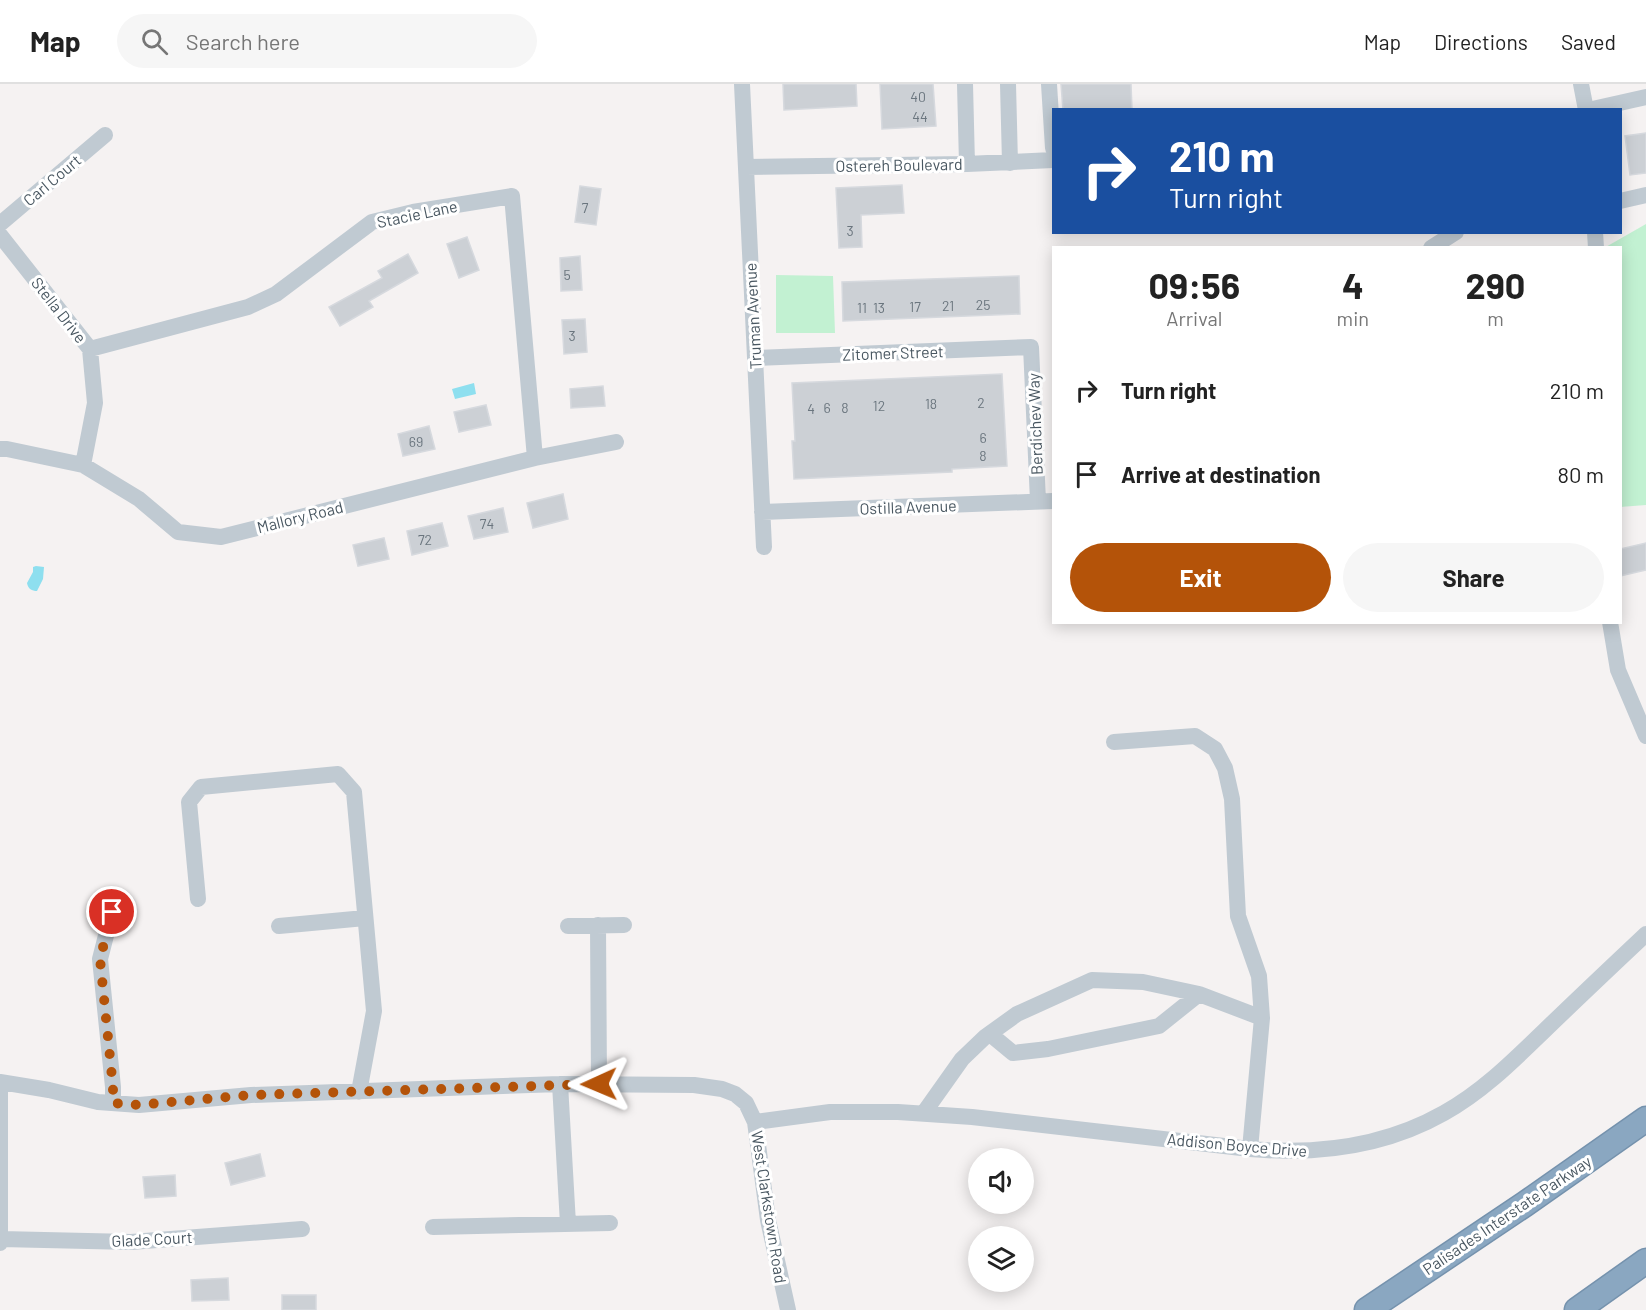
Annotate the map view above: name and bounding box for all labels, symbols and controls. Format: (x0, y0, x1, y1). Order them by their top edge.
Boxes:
search box (117, 14, 537, 68)
text: Map (30, 24, 81, 58)
icon: search (138, 25, 171, 58)
text: Search here (186, 28, 300, 54)
text: Map (1364, 29, 1401, 54)
text: Directions (1434, 29, 1528, 54)
text: Saved (1561, 29, 1616, 54)
house number: 40 (910, 88, 926, 105)
house number: 44 (912, 108, 928, 125)
text: 210 m (1169, 130, 1275, 180)
icon: right (1070, 132, 1148, 210)
street label: Carl Court (19, 150, 84, 209)
street label: Ostereh Boulevard (835, 154, 963, 175)
text: Turn right (1169, 181, 1283, 213)
street label: Stacie Lane (375, 196, 459, 231)
house number: 7 (582, 199, 589, 216)
house number: 3 (846, 222, 854, 239)
street label: Truman Avenue (740, 262, 765, 370)
text: 09:56 (1149, 263, 1240, 306)
text: 4 (1342, 263, 1364, 306)
text: 290 (1466, 263, 1525, 306)
house number: 5 (563, 266, 571, 283)
street label: Stella Drive (28, 273, 91, 346)
house number: 25 (976, 296, 990, 313)
house number: 21 (942, 297, 954, 314)
house number: 17 (909, 298, 921, 315)
house number: 11 (857, 299, 867, 316)
house number: 13 (873, 299, 885, 316)
text: Arrival (1166, 306, 1222, 330)
text: min (1337, 306, 1369, 330)
text: m (1487, 306, 1504, 330)
house number: 3 (568, 327, 576, 344)
street label: Zitomer Street (842, 341, 944, 364)
street label: Berdichev Way (1023, 372, 1046, 475)
icon: right (1070, 374, 1103, 407)
text: Turn right (1121, 377, 1216, 403)
text: 210 m (1550, 377, 1604, 403)
house number: 2 (977, 394, 985, 411)
house number: 18 (925, 395, 937, 412)
house number: 12 (873, 397, 885, 414)
house number: 6 (823, 399, 831, 416)
house number: 8 (841, 399, 849, 416)
house number: 4 (807, 400, 815, 417)
house number: 6 (979, 429, 987, 446)
house number: 69 (409, 433, 423, 450)
house number: 8 (979, 447, 987, 464)
icon: arrive (1070, 458, 1103, 491)
text: Arrive at destination (1121, 461, 1320, 487)
text: 80 m (1558, 461, 1604, 487)
street label: Ostilla Avenue (859, 495, 957, 518)
street label: Mallory Road (255, 497, 345, 536)
house number: 74 (480, 515, 494, 532)
house number: 72 (418, 531, 432, 548)
button: Exit (1070, 543, 1331, 612)
button: Share (1343, 543, 1604, 612)
pin (86, 886, 137, 937)
icon: arrive (95, 895, 128, 928)
position arrow (567, 1052, 631, 1116)
street label: West Clarkstown Road (748, 1129, 791, 1285)
street label: Addison Boyce Drive (1166, 1129, 1308, 1160)
map controls (968, 1148, 1034, 1292)
button: sound (968, 1148, 1034, 1214)
street label: Palisades Interstate Parkway (1419, 1151, 1595, 1278)
button: layers (968, 1226, 1034, 1292)
street label: Glade Court (111, 1227, 193, 1250)

